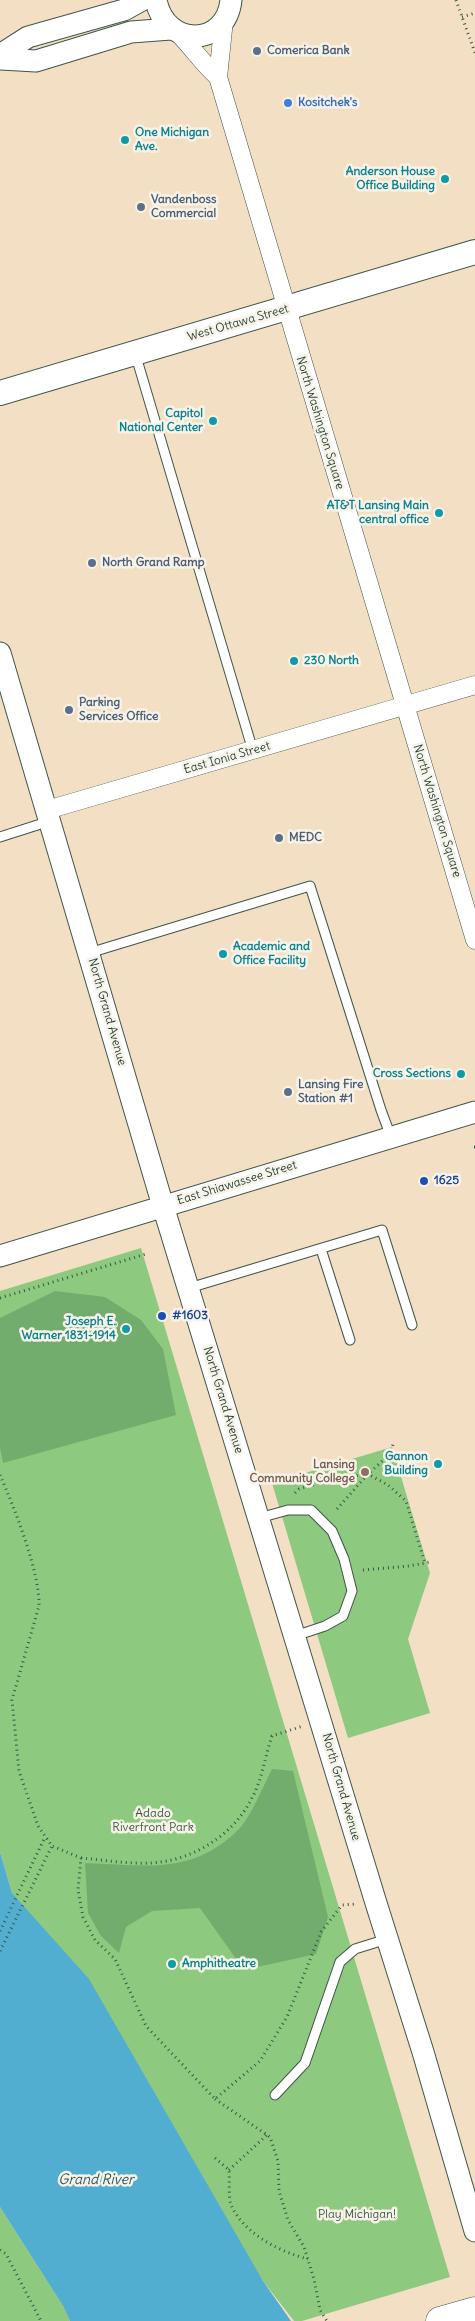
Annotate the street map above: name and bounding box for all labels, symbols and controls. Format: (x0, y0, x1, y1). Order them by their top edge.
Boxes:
place label: Comerica Bank (267, 44, 350, 58)
marker: Comerica Bank (251, 45, 263, 57)
place label: Kositchek's (298, 96, 357, 110)
marker: Kositchek's (282, 97, 294, 109)
place label: One Michigan Ave. (135, 126, 209, 154)
marker: One Michigan Ave. (119, 134, 131, 146)
place label: Anderson House Office Building (346, 165, 435, 193)
marker: Anderson House Office Building (439, 173, 451, 185)
place label: Vandenboss Commercial (151, 193, 217, 221)
marker: Vandenboss Commercial (135, 201, 147, 213)
street label: West Ottawa Street (186, 302, 290, 344)
street label: North Washington Square (293, 355, 347, 491)
place label: Capitol National Center (119, 407, 203, 435)
marker: Capitol National Center (207, 415, 219, 427)
place label: AT&T Lansing Main central office (327, 499, 429, 527)
marker: AT&T Lansing Main central office (433, 507, 445, 519)
place label: North Grand Ramp (102, 556, 205, 570)
marker: North Grand Ramp (86, 557, 98, 569)
place label: 230 North (304, 654, 359, 668)
marker: 230 North (288, 655, 300, 667)
place label: Parking Services Office (79, 696, 158, 724)
marker: Parking Services Office (63, 704, 75, 716)
street label: East Ionia Street (182, 739, 272, 777)
street label: North Washington Square (410, 743, 464, 879)
place label: MEDC (289, 831, 322, 845)
marker: MEDC (273, 832, 285, 844)
place label: Academic and Office Facility (233, 940, 310, 968)
marker: Academic and Office Facility (217, 948, 229, 960)
street label: North Grand Avenue (85, 957, 129, 1067)
place label: Cross Sections (373, 1067, 451, 1081)
marker: Cross Sections (455, 1068, 467, 1080)
place label: Lansing Fire Station #1 (298, 1078, 363, 1106)
marker: Lansing Fire Station #1 (282, 1086, 294, 1098)
street label: East Shiawassee Street (175, 1158, 299, 1208)
place label: 1625 (434, 1174, 459, 1188)
marker: 1625 (418, 1175, 430, 1187)
place label: #1603 (172, 1309, 208, 1323)
marker: #1603 (156, 1310, 168, 1322)
place label: Joseph E. Warner 1831-1914 (22, 1315, 116, 1343)
marker: Joseph E. Warner 1831-1914 (120, 1323, 132, 1335)
street label: North Grand Avenue (200, 1345, 246, 1455)
place label: Gannon Building (384, 1450, 428, 1478)
place label: Lansing Community College (250, 1458, 355, 1486)
marker: Gannon Building (432, 1458, 444, 1470)
marker: Lansing Community College (359, 1466, 371, 1478)
street label: North Grand Avenue (319, 1732, 363, 1842)
park label: Adado Riverfront Park (112, 1807, 194, 1835)
place label: Amphitheatre (182, 1957, 256, 1971)
marker: Amphitheatre (166, 1958, 178, 1970)
water label: Grand River (58, 2172, 134, 2188)
park label: Play Michigan! (318, 2208, 396, 2222)

